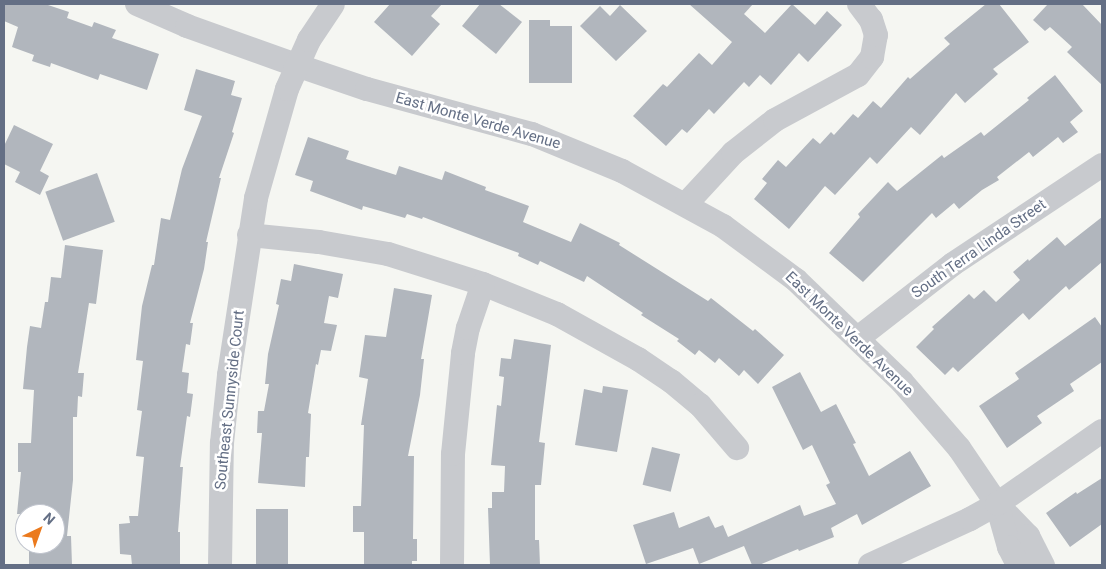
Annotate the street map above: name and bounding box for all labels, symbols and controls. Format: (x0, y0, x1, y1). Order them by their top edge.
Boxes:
street label: East Monte Verde Avenue (393, 89, 563, 153)
street label: South Terra Linda Street (908, 196, 1050, 302)
street label: East Monte Verde Avenue (781, 268, 917, 400)
street label: Southeast Sunnyside Court (212, 309, 248, 491)
north arrow (15, 504, 65, 554)
text: N (40, 509, 58, 528)

